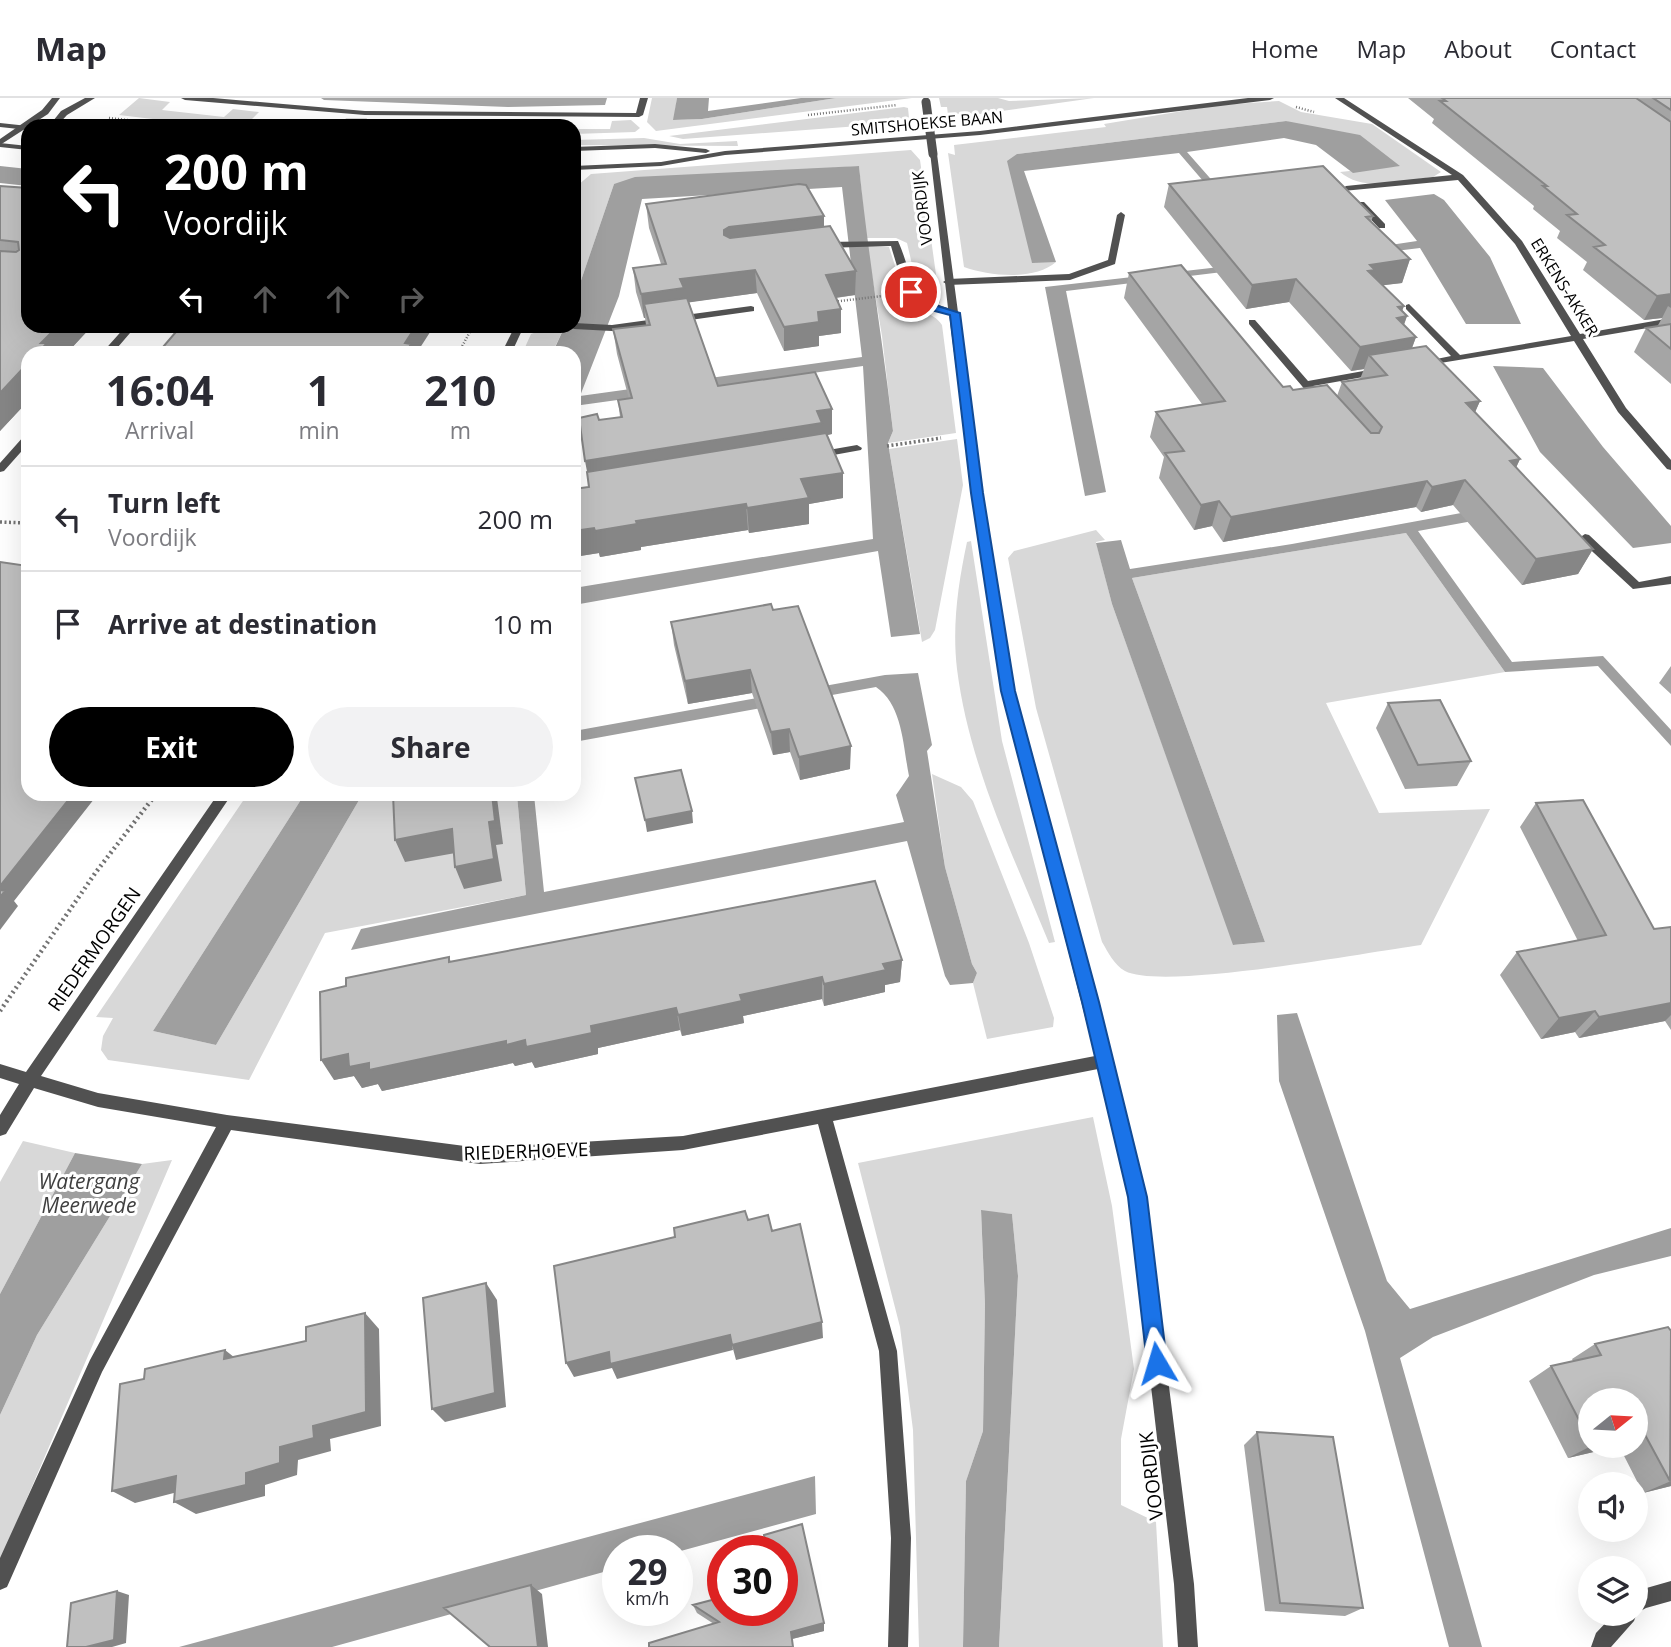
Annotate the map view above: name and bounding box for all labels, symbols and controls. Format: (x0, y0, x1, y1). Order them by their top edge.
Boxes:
text: Map (35, 26, 107, 71)
text: Home (1251, 32, 1319, 65)
text: Map (1357, 32, 1406, 65)
text: About (1444, 32, 1512, 65)
text: Contact (1550, 32, 1636, 65)
street label: SMITSHOEKSE BAAN (850, 105, 1004, 141)
text: 200 m (164, 138, 309, 204)
icon: left (49, 147, 140, 238)
street label: VOORDIJK (907, 170, 937, 246)
text: Voordijk (164, 201, 287, 244)
street label: ERKENS-AKKER (1526, 234, 1604, 340)
pin (881, 262, 941, 322)
icon: arrive (892, 273, 930, 311)
icon: left (173, 280, 211, 318)
icon: ahead (246, 280, 284, 318)
icon: ahead (319, 280, 357, 318)
icon: right (392, 280, 430, 318)
text: 16:04 (106, 361, 214, 418)
text: 1 (307, 361, 331, 418)
text: 210 (424, 361, 496, 418)
text: Arrival (125, 414, 194, 446)
text: min (298, 414, 340, 446)
text: m (450, 414, 471, 446)
text: Turn left (108, 485, 220, 521)
icon: left (49, 500, 87, 538)
text: 200 m (478, 501, 553, 537)
text: Voordijk (108, 521, 197, 553)
icon: arrive (49, 605, 87, 643)
text: Arrive at destination (108, 606, 377, 642)
text: 10 m (492, 606, 553, 642)
button: Exit (49, 707, 294, 787)
button: Share (308, 707, 553, 787)
street label: RIEDERMORGEN (41, 882, 147, 1016)
street label: RIEDERHOEVE (463, 1136, 589, 1166)
water label: Watergang Meerwede (38, 1167, 141, 1219)
position arrow (1120, 1326, 1194, 1400)
north arrow (1578, 1388, 1648, 1458)
map controls (1578, 1388, 1648, 1626)
street label: VOORDIJK (1133, 1430, 1169, 1521)
button: sound (1578, 1472, 1648, 1542)
speed limit sign: 30 (707, 1535, 798, 1626)
text: 29 (627, 1548, 668, 1595)
button: layers (1578, 1556, 1648, 1626)
text: km/h (626, 1586, 669, 1610)

